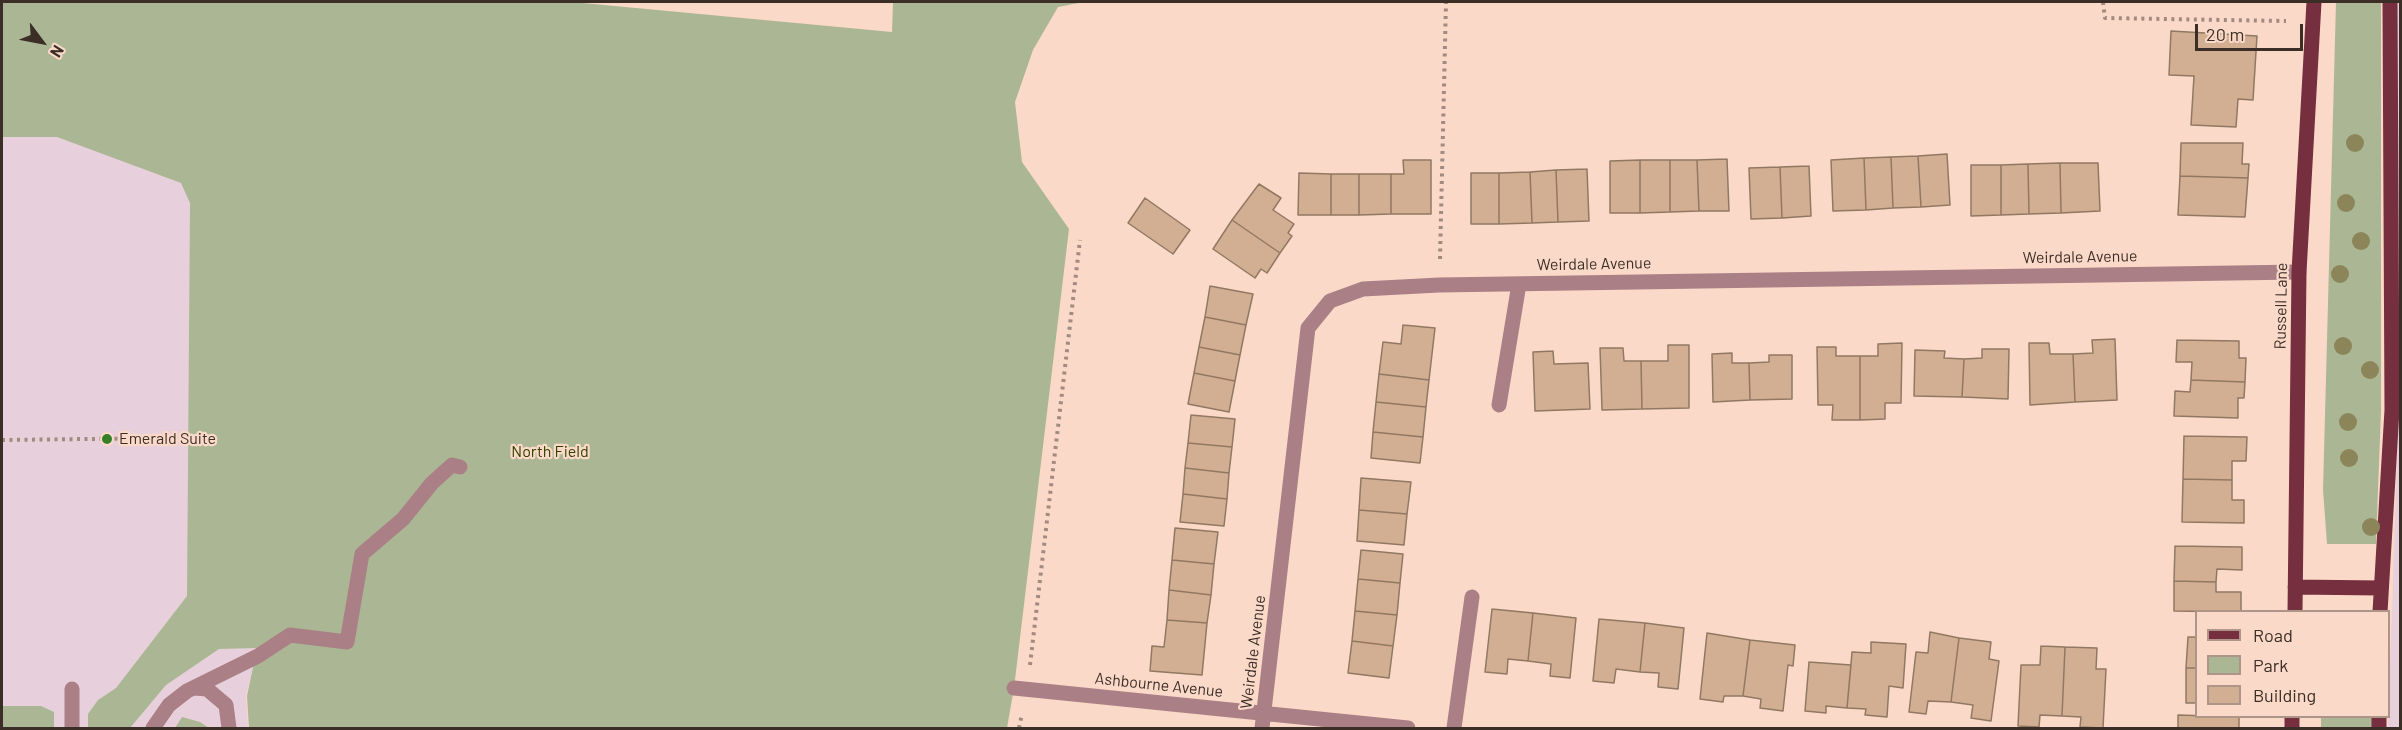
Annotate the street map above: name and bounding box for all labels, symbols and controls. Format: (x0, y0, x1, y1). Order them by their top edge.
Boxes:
north arrow (12, 12, 72, 72)
scale bar (2198, 12, 2306, 50)
text: 20 m (2206, 23, 2244, 45)
text: N (47, 42, 69, 61)
street label: Weirdale Avenue (2022, 246, 2138, 268)
street label: Weirdale Avenue (1536, 253, 1652, 275)
street label: Russell Lane (2271, 262, 2291, 350)
place label: Emerald Suite (119, 429, 216, 449)
marker: Emerald Suite (100, 432, 114, 446)
park label: North Field (511, 442, 589, 462)
street label: Weirdale Avenue (1236, 594, 1270, 710)
legend (2195, 610, 2390, 718)
text: Road (2253, 624, 2293, 646)
text: Park (2253, 654, 2288, 676)
street label: Ashbourne Avenue (1094, 669, 1224, 701)
text: Building (2253, 684, 2316, 706)

